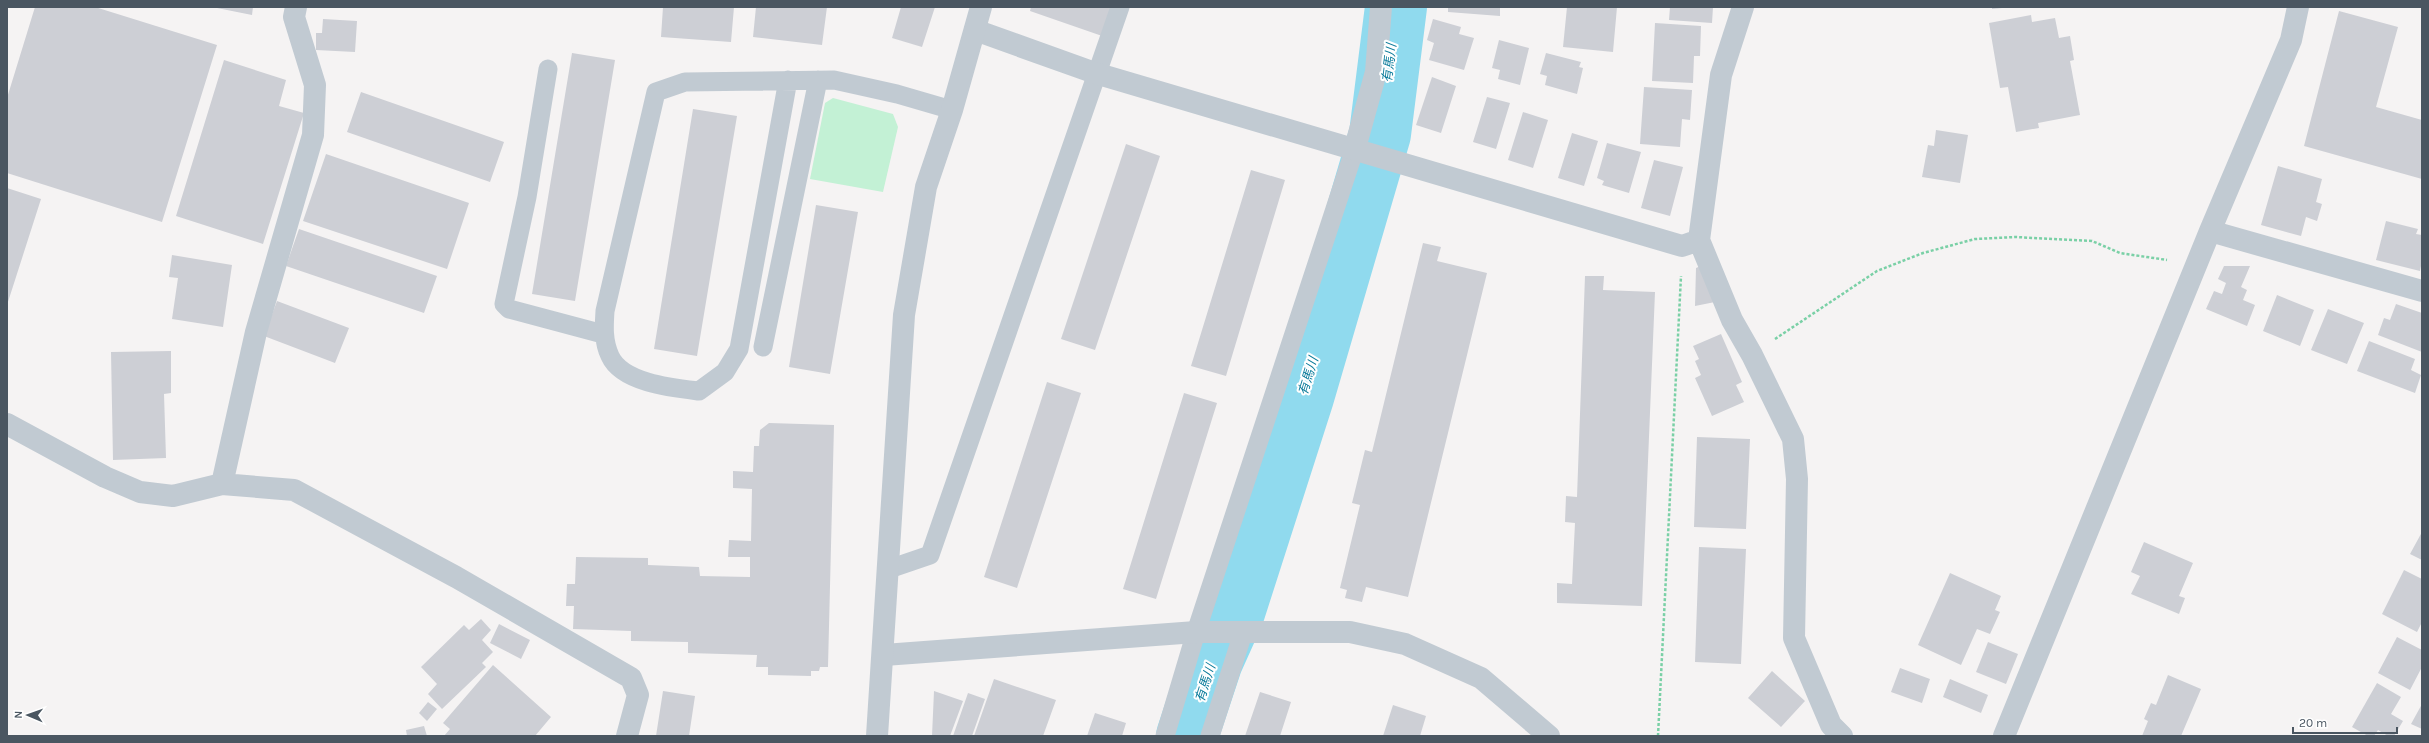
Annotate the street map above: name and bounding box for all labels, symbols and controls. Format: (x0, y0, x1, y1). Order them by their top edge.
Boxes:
water label: 有馬川 (1379, 41, 1399, 83)
water label: 有馬川 (1295, 353, 1321, 397)
water label: 有馬川 (1192, 660, 1219, 704)
north arrow (8, 695, 48, 735)
scale bar (2293, 709, 2397, 735)
text: N (12, 710, 25, 719)
text: 20 m (2299, 716, 2327, 730)

